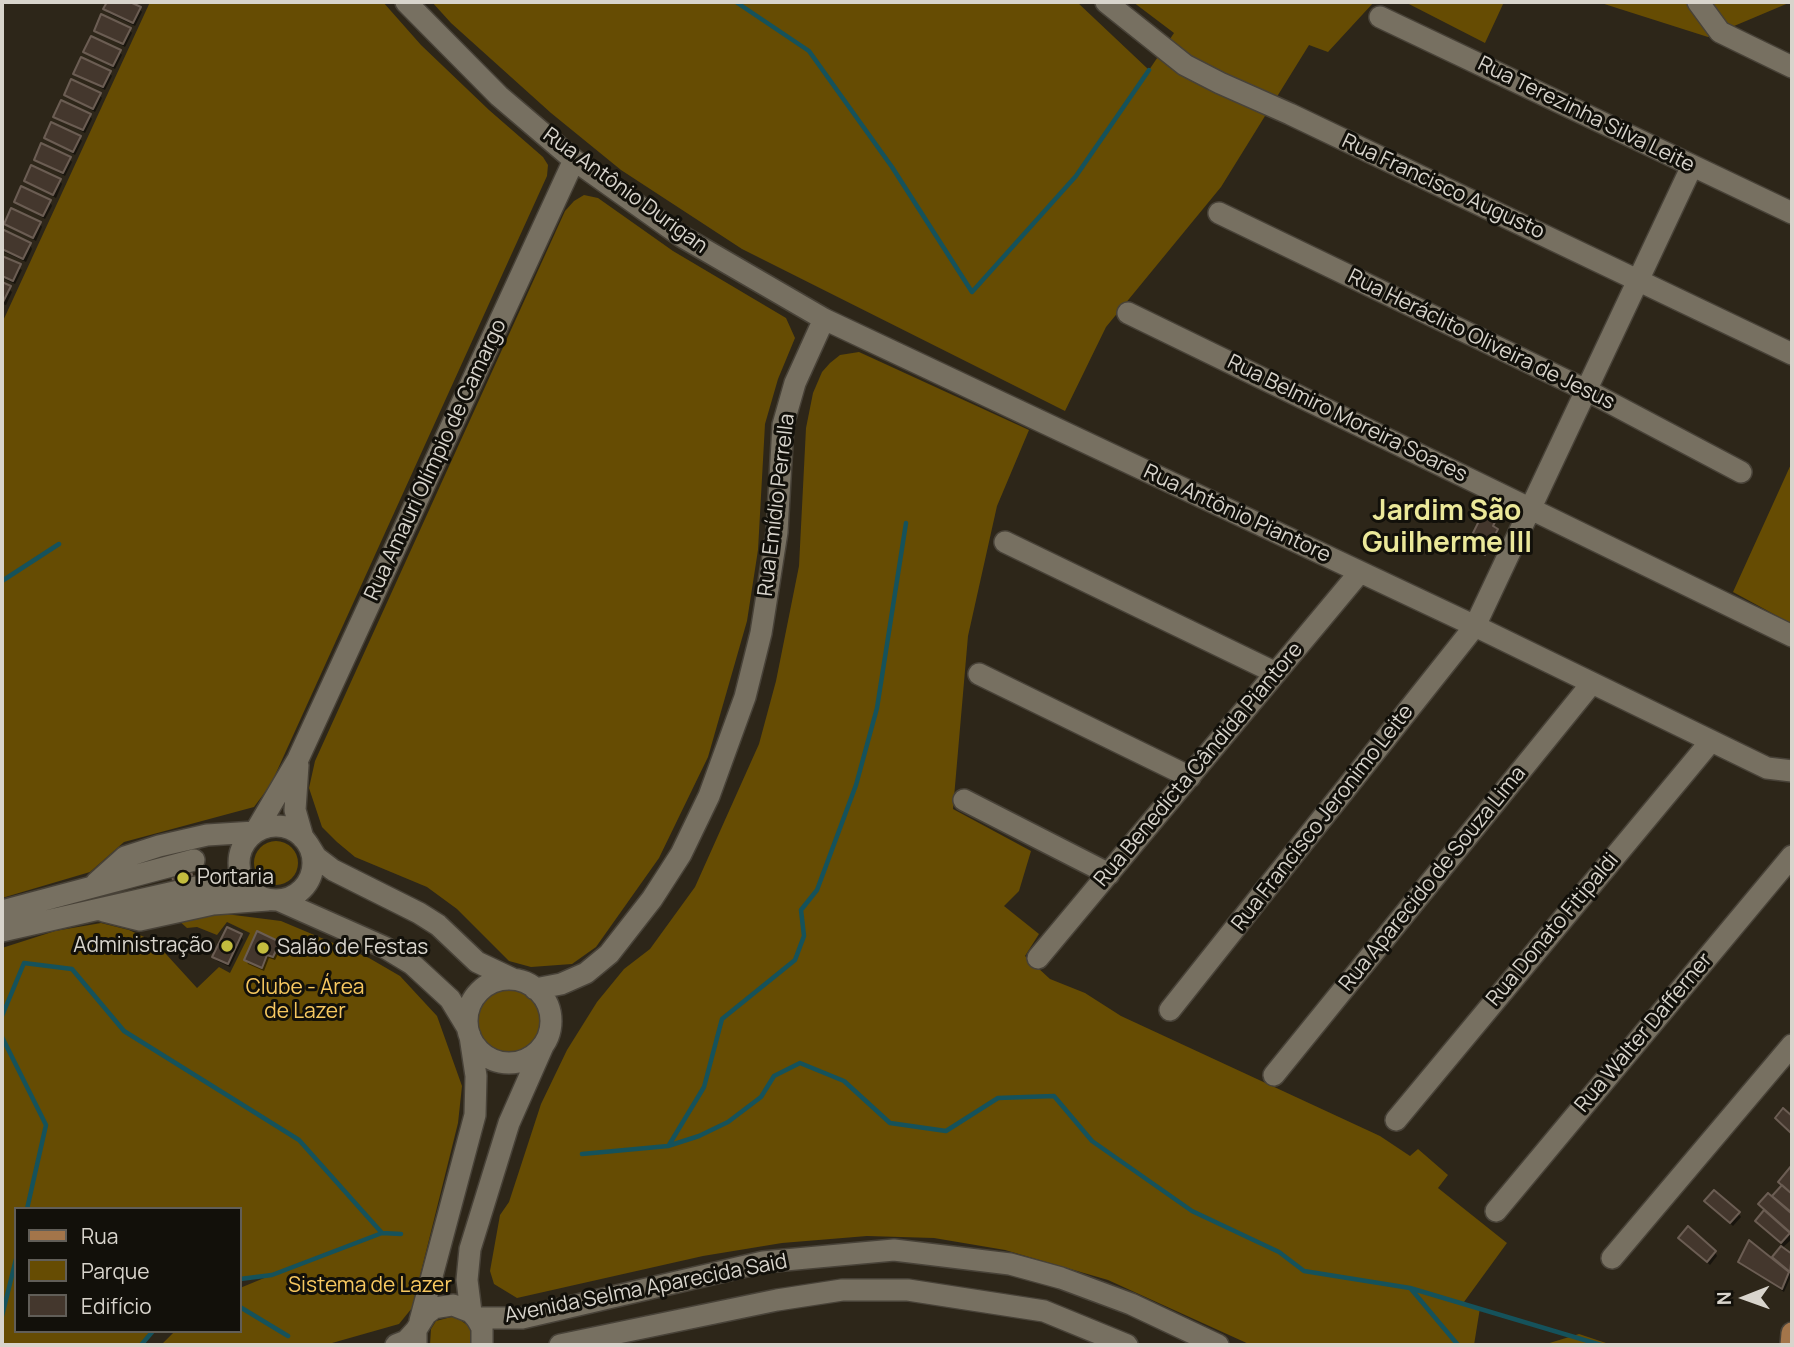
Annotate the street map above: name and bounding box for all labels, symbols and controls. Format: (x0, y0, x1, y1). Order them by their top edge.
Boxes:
street label: Rua Terezinha Silva Leite (1474, 52, 1698, 178)
street label: Rua Antônio Durigan (538, 123, 712, 259)
street label: Rua Francisco Augusto (1338, 129, 1548, 245)
street label: Rua Heráclito Oliveira de Jesus (1344, 264, 1618, 416)
street label: Rua Amauri Olímpio de Camargo (360, 315, 512, 605)
street label: Rua Belmiro Moreira Soares (1223, 350, 1471, 488)
street label: Rua Emídio Perrella (753, 412, 801, 598)
street label: Rua Antônio Piantore (1139, 460, 1335, 568)
district label: Jardim São Guilherme III (1362, 495, 1532, 561)
street label: Rua Benedicta Cândida Piantore (1089, 638, 1309, 892)
street label: Rua Francisco Jeronimo Leite (1227, 700, 1419, 936)
street label: Rua Aparecido de Souza Lima (1334, 761, 1532, 997)
street label: Rua Donato Fitipaldi (1482, 848, 1624, 1012)
place label: Portaria (197, 865, 274, 891)
marker: Portaria (175, 870, 191, 886)
place label: Administração (73, 933, 213, 959)
place label: Salão de Festas (277, 935, 428, 961)
marker: Administração (219, 938, 235, 954)
marker: Salão de Festas (255, 940, 271, 956)
street label: Rua Walter Dafferner (1570, 948, 1718, 1118)
park label: Clube - Área de Lazer (246, 975, 364, 1025)
legend (14, 1207, 242, 1333)
text: Rua (81, 1222, 118, 1250)
street label: Avenida Selma Aparecida Said (502, 1249, 790, 1329)
text: Parque (81, 1257, 150, 1285)
north arrow (1710, 1263, 1780, 1333)
park label: Sistema de Lazer (288, 1273, 452, 1299)
text: N (1711, 1291, 1737, 1305)
text: Edifício (81, 1292, 152, 1320)

